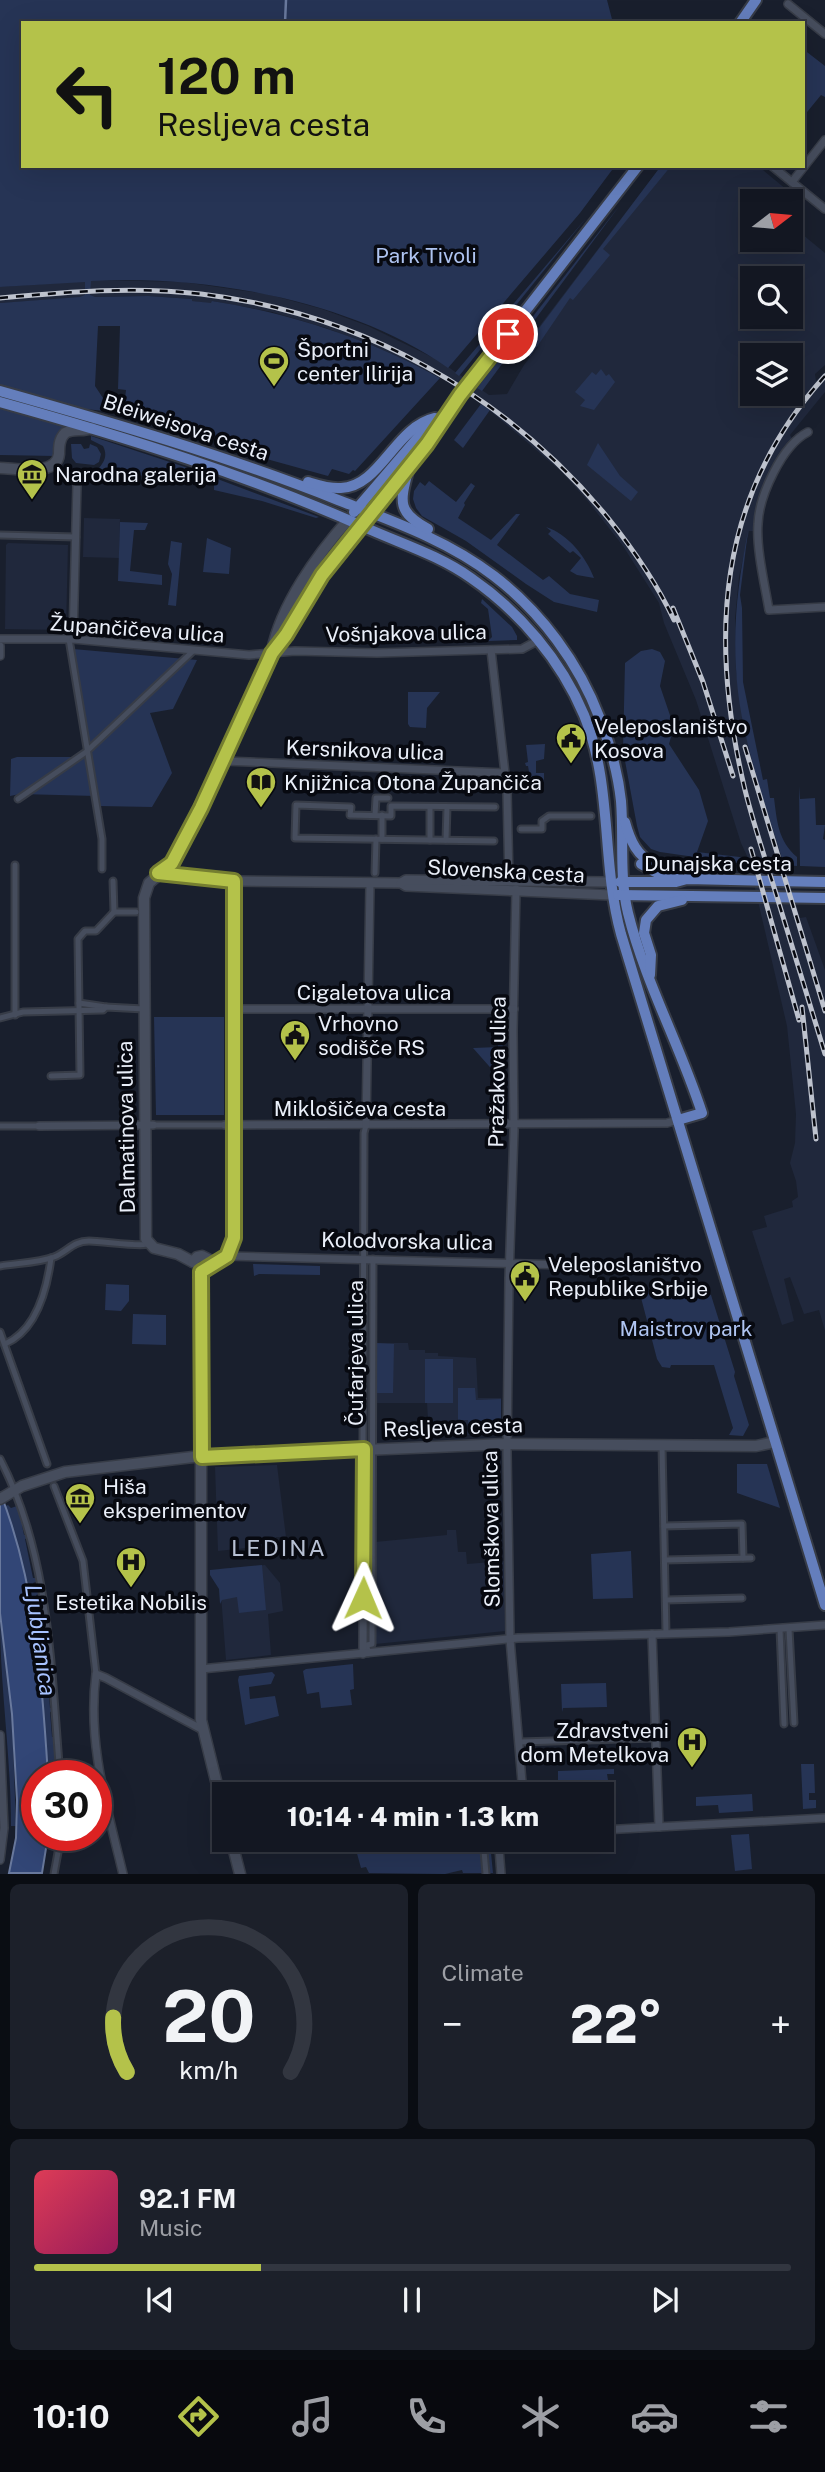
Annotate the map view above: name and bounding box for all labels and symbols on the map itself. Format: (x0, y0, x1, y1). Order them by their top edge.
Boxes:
north arrow (740, 189, 803, 252)
park label: Park Tivoli (375, 243, 477, 268)
pin (478, 304, 538, 364)
place label: Športni center Ilirija (297, 337, 413, 386)
sports icon: Športni center Ilirija (257, 344, 291, 388)
street label: Bleiweisova cesta (100, 388, 272, 466)
museum icon: Narodna galerija (15, 457, 49, 501)
place label: Narodna galerija (55, 462, 216, 487)
street label: Župančičeva ulica (49, 610, 225, 648)
street label: Vošnjakova ulica (325, 619, 487, 647)
place label: Veleposlaništvo Kosova (594, 714, 748, 763)
public building icon: Veleposlaništvo Kosova (554, 721, 588, 765)
street label: Kersnikova ulica (285, 735, 445, 765)
library icon: Knjižnica Otona Župančiča (244, 765, 278, 809)
place label: Knjižnica Otona Župančiča (284, 770, 542, 795)
street label: Dunajska cesta (644, 851, 792, 876)
street label: Slovenska cesta (427, 854, 585, 888)
street label: Cigaletova ulica (297, 980, 451, 1005)
street label: Pražakova ulica (483, 996, 511, 1148)
place label: Vrhovno sodišče RS (318, 1011, 425, 1060)
public building icon: Vrhovno sodišče RS (278, 1018, 312, 1062)
street label: Dalmatinova ulica (112, 1040, 140, 1214)
street label: Miklošičeva cesta (274, 1096, 446, 1121)
street label: Kolodvorska ulica (321, 1227, 493, 1255)
place label: Veleposlaništvo Republike Srbije (548, 1252, 708, 1301)
public building icon: Veleposlaništvo Republike Srbije (508, 1259, 542, 1303)
street label: Čufarjeva ulica (343, 1280, 368, 1426)
park label: Maistrov park (619, 1316, 753, 1341)
street label: Resljeva cesta (383, 1412, 523, 1442)
street label: Slomškova ulica (477, 1450, 505, 1608)
place label: Hiša eksperimentov (103, 1474, 247, 1523)
museum icon: Hiša eksperimentov (63, 1481, 97, 1525)
district label: LEDINA (231, 1534, 327, 1561)
hospital icon: Estetika Nobilis (114, 1545, 148, 1589)
position arrow (326, 1561, 400, 1635)
water label: Ljubljanica (20, 1582, 62, 1698)
place label: Estetika Nobilis (55, 1590, 207, 1615)
place label: Zdravstveni dom Metelkova (521, 1718, 669, 1767)
hospital icon: Zdravstveni dom Metelkova (675, 1725, 709, 1769)
speed limit sign: 30 (21, 1760, 112, 1851)

